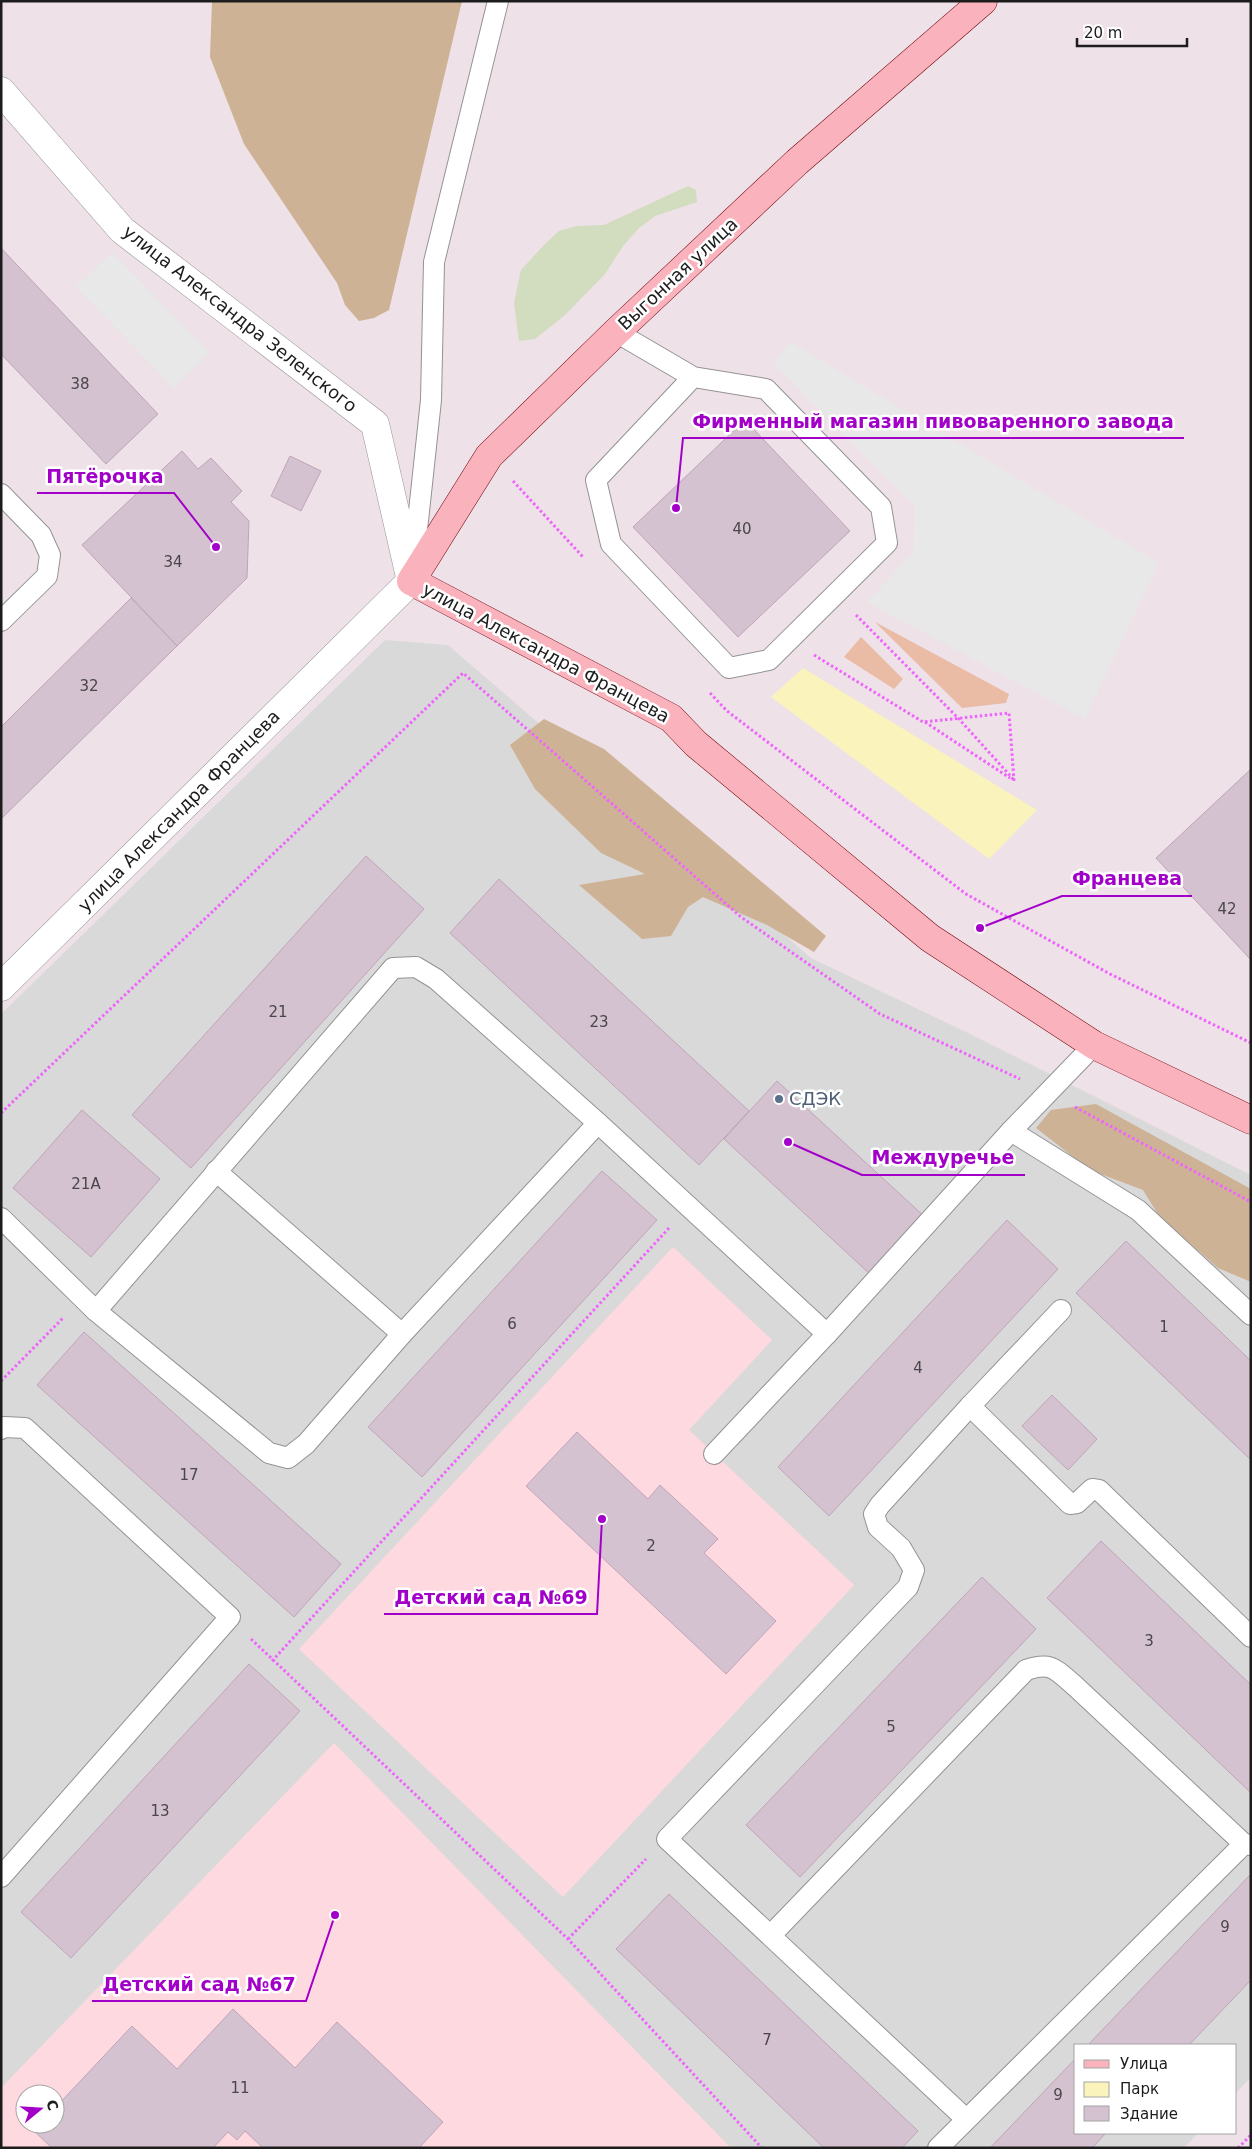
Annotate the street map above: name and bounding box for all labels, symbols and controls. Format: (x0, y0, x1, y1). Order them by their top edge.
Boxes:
scale bar (1077, 15, 1187, 47)
text: 20 m (1084, 24, 1122, 42)
street label: Выгонная улица (614, 213, 742, 334)
street label: улица Александра Зеленского (119, 221, 361, 417)
house number: 38 (70, 375, 90, 393)
callout: Фирменный магазин пивоваренного завода (683, 404, 1184, 438)
text: Фирменный магазин пивоваренного завода (692, 410, 1174, 432)
callout: Пятёрочка (37, 459, 174, 493)
text: Пятёрочка (46, 465, 164, 487)
house number: 40 (732, 520, 752, 538)
house number: 34 (163, 553, 183, 571)
street label: улица Александра Францева (419, 578, 673, 727)
house number: 32 (79, 677, 99, 695)
street label: улица Александра Францева (73, 705, 284, 916)
callout: Францева (1062, 862, 1192, 896)
text: Францева (1072, 867, 1182, 889)
house number: 42 (1217, 900, 1237, 918)
house number: 21 (268, 1003, 288, 1021)
house number: 23 (589, 1013, 609, 1031)
place label: СДЭК (789, 1088, 841, 1109)
marker: СДЭК (773, 1093, 785, 1105)
callout: Междуречье (862, 1141, 1025, 1175)
text: Междуречье (872, 1146, 1014, 1168)
house number: 21А (71, 1175, 101, 1193)
house number: 6 (507, 1315, 517, 1333)
house number: 1 (1159, 1318, 1169, 1336)
house number: 4 (913, 1359, 923, 1377)
house number: 17 (179, 1466, 199, 1484)
house number: 2 (646, 1537, 656, 1555)
callout: Детский сад №69 (384, 1580, 597, 1614)
text: Детский сад №69 (394, 1586, 588, 1608)
house number: 3 (1144, 1632, 1154, 1650)
house number: 5 (886, 1718, 896, 1736)
house number: 13 (150, 1802, 170, 1820)
house number: 9 (1220, 1918, 1230, 1936)
callout: Детский сад №67 (92, 1967, 306, 2001)
text: Детский сад №67 (102, 1973, 296, 1995)
house number: 7 (762, 2031, 772, 2049)
legend (1074, 2044, 1237, 2134)
text: Улица (1120, 2055, 1168, 2073)
house number: 11 (230, 2079, 250, 2097)
text: Парк (1120, 2080, 1159, 2098)
north arrow (15, 2084, 65, 2134)
house number: 9 (1053, 2086, 1063, 2104)
text: С (43, 2098, 62, 2112)
text: Здание (1120, 2105, 1178, 2123)

